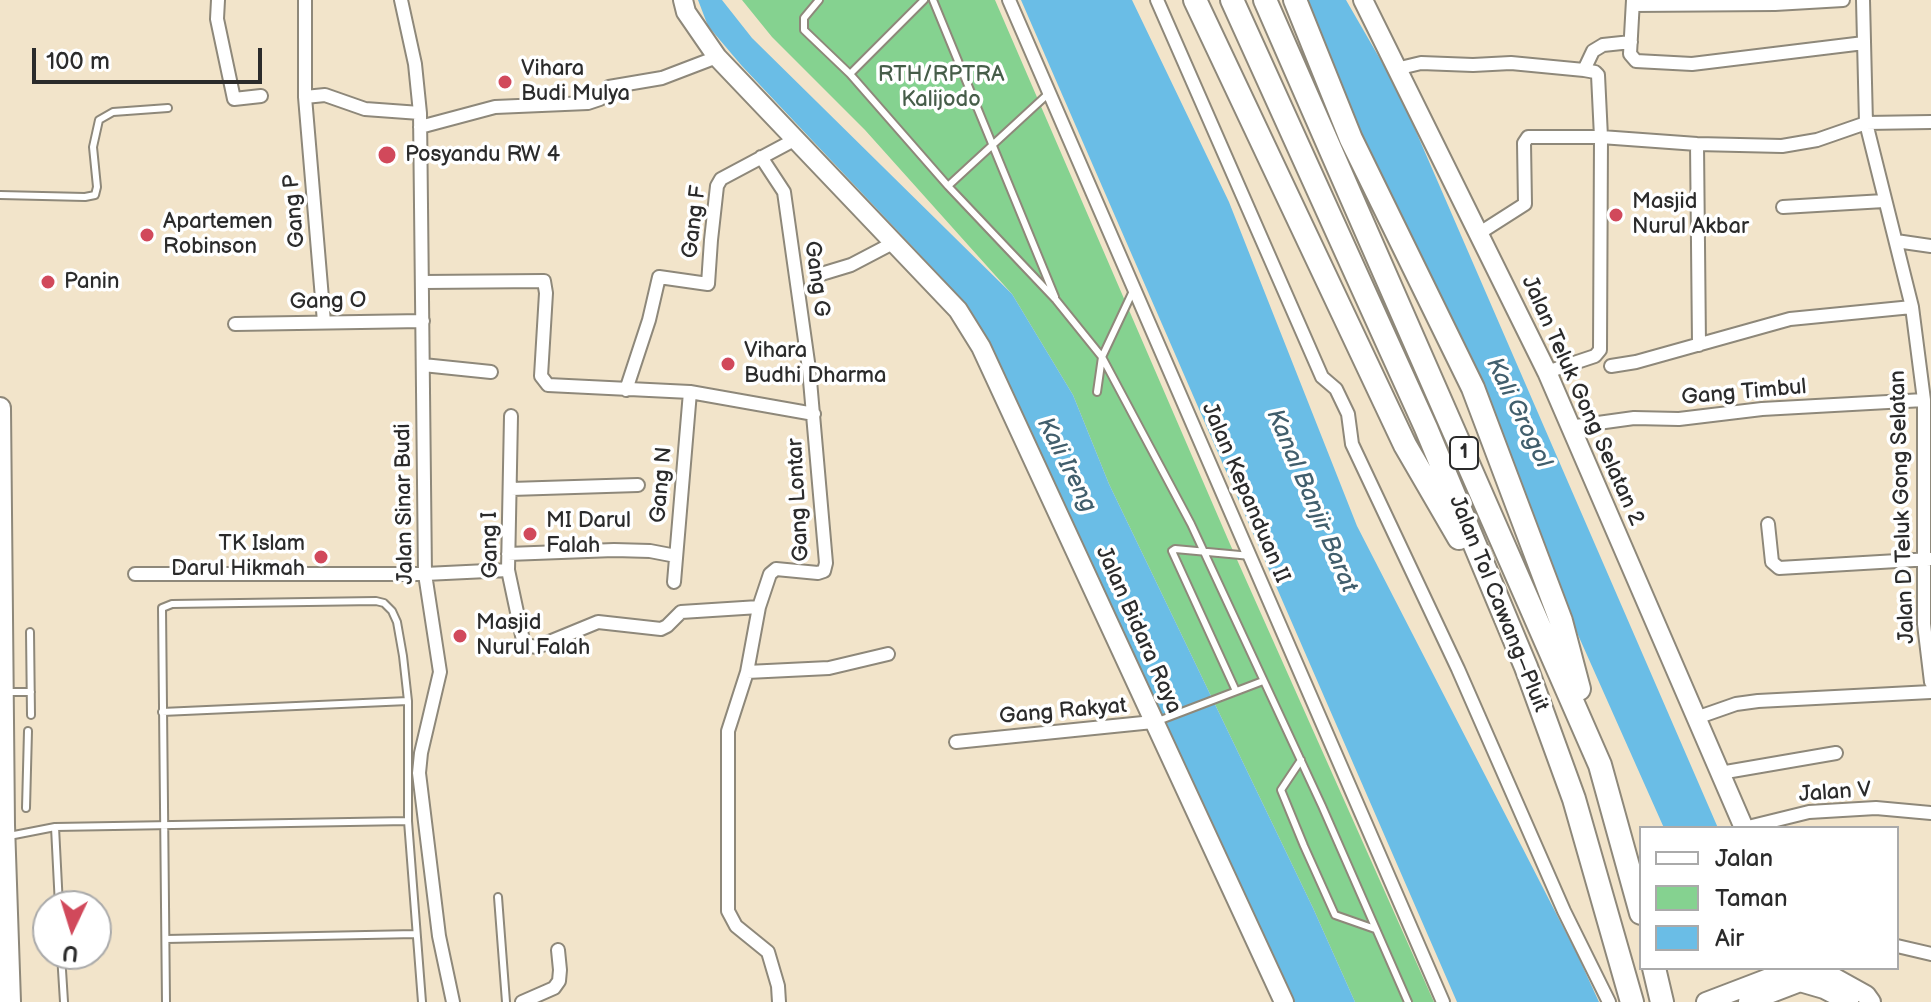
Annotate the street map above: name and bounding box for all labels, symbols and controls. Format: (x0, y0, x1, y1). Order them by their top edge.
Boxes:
scale bar (36, 32, 266, 82)
text: 100 m (46, 47, 110, 76)
place label: Vihara Budi Mulya (521, 56, 630, 108)
park label: RTH/RPTRA Kalijodo (878, 62, 1004, 114)
marker: Vihara Budi Mulya (496, 73, 514, 91)
place label: Posyandu RW 4 (405, 142, 560, 168)
marker: Posyandu RW 4 (376, 144, 398, 166)
street label: Gang P (279, 173, 311, 249)
street label: Gang F (677, 184, 713, 260)
place label: Masjid Nurul Akbar (1632, 189, 1749, 240)
marker: Masjid Nurul Akbar (1607, 206, 1625, 224)
place label: Apartemen Robinson (163, 209, 273, 260)
marker: Apartemen Robinson (138, 226, 156, 244)
street label: Gang G (798, 239, 834, 319)
place label: Panin (64, 269, 119, 295)
street label: Jalan Teluk Gong Selatan 2 (1515, 272, 1649, 530)
marker: Panin (39, 273, 57, 291)
street label: Gang O (289, 288, 367, 316)
place label: Vihara Budhi Dharma (744, 338, 886, 390)
water label: Kali Grogol (1479, 353, 1557, 473)
marker: Vihara Budhi Dharma (719, 355, 737, 373)
street label: Jalan D Teluk Gong Selatan (1885, 370, 1921, 644)
street label: Gang Timbul (1680, 374, 1808, 412)
street label: Jalan Kepanduan II (1195, 399, 1295, 587)
water label: Kanal Banjir Barat (1259, 405, 1363, 597)
water label: Kali Ireng (1030, 413, 1102, 517)
street label: Jalan Sinar Budi (390, 423, 420, 585)
road number: 1 (1450, 437, 1478, 469)
street label: Gang Lontar (783, 438, 815, 562)
street label: Gang N (646, 446, 678, 524)
street label: Jalan Tol Cawang–Pluit (1443, 492, 1553, 716)
place label: MI Darul Falah (546, 508, 631, 560)
street label: Gang I (477, 511, 505, 579)
marker: MI Darul Falah (521, 525, 539, 543)
place label: TK Islam Darul Hikmah (171, 531, 305, 582)
street label: Jalan Bidara Raya (1089, 542, 1187, 718)
marker: TK Islam Darul Hikmah (312, 548, 330, 566)
place label: Masjid Nurul Falah (476, 610, 590, 662)
marker: Masjid Nurul Falah (451, 627, 469, 645)
street label: Gang Rakyat (998, 693, 1128, 731)
street label: Jalan V (1798, 777, 1872, 809)
legend (1639, 826, 1899, 970)
text: Jalan (1715, 844, 1773, 873)
text: Taman (1715, 884, 1787, 913)
north arrow (32, 890, 112, 970)
text: Air (1715, 924, 1744, 953)
text: U (62, 938, 79, 966)

